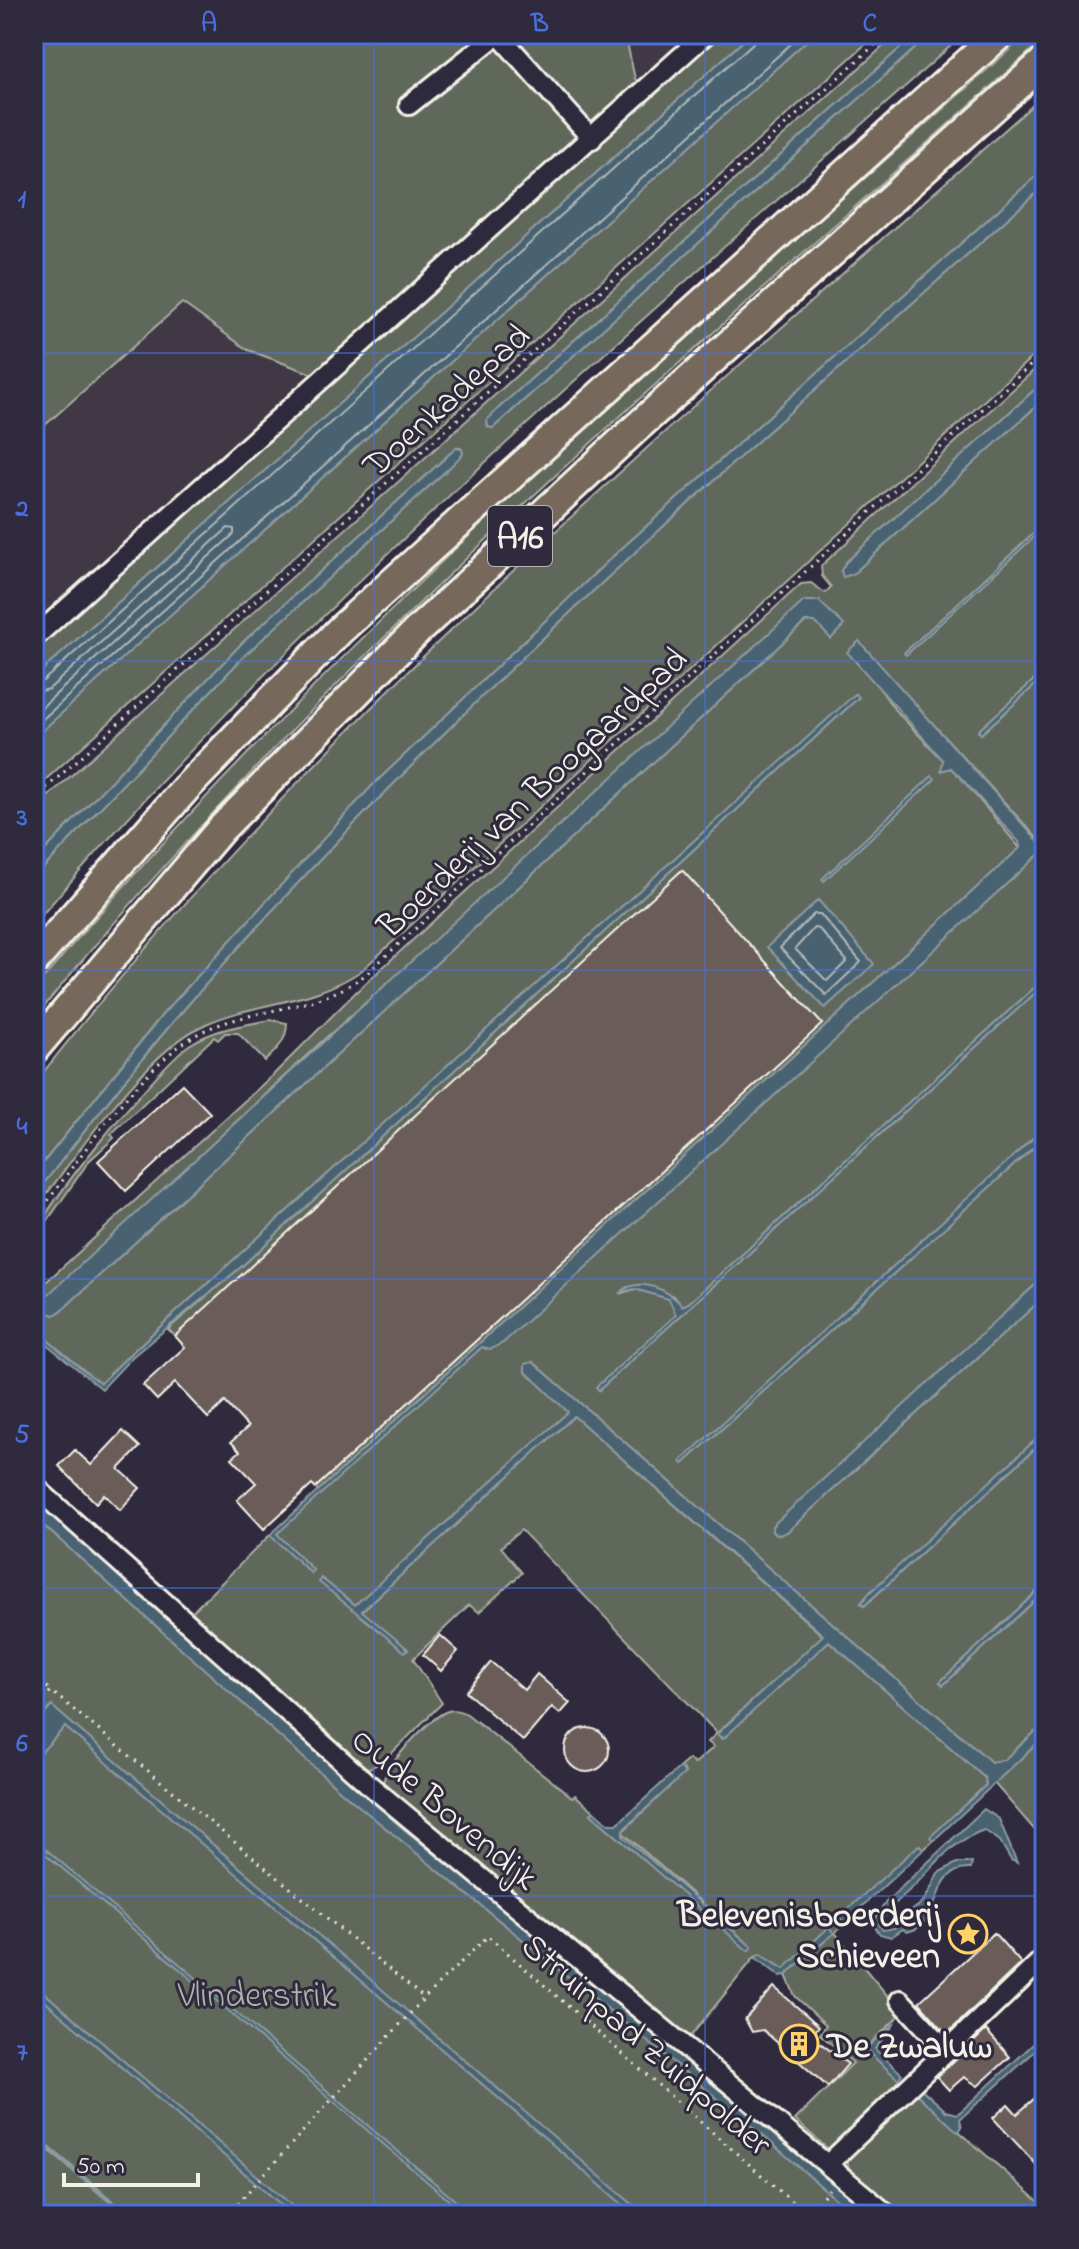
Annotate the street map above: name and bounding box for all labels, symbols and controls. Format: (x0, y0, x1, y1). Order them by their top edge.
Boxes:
text: A (201, 6, 217, 44)
text: B (530, 6, 549, 44)
text: C (863, 6, 877, 44)
text: 1 (18, 182, 27, 220)
street label: Doenkadepad (352, 312, 544, 493)
text: 2 (15, 491, 29, 529)
road number: A16 (488, 506, 552, 566)
street label: Boerderij van Boogaardpad (366, 636, 701, 953)
text: 3 (16, 800, 28, 838)
text: 4 (17, 1109, 28, 1147)
text: 5 (15, 1417, 30, 1455)
street label: Oude Bovendijk (338, 1716, 549, 1905)
text: 6 (16, 1726, 28, 1764)
place label: Belevenisboerderij Schieveen (676, 1891, 942, 1985)
place icon: Belevenisboerderij Schieveen (947, 1913, 989, 1955)
street label: Struinpad Zuidpolder (508, 1922, 783, 2171)
park label: Vlinderstrik (177, 1971, 337, 2024)
place label: De Zwaluw (825, 2022, 992, 2075)
building icon: De Zwaluw (778, 2023, 820, 2065)
text: 7 (17, 2035, 28, 2073)
scale bar (64, 2137, 198, 2187)
text: 50 m (76, 2150, 125, 2185)

